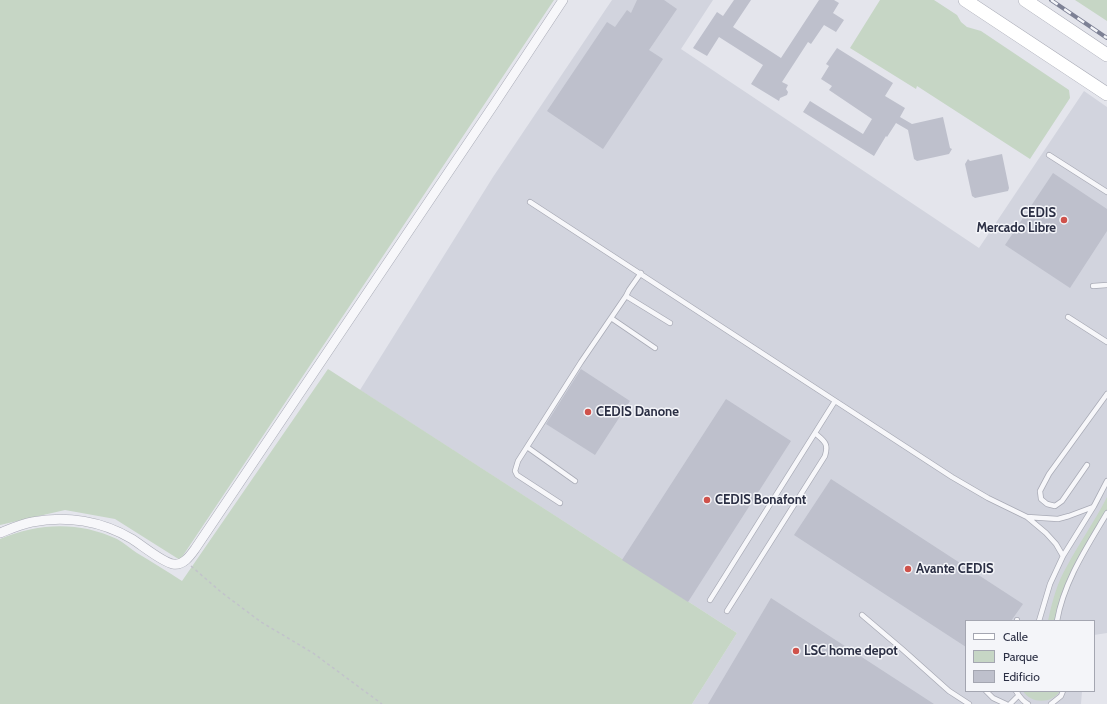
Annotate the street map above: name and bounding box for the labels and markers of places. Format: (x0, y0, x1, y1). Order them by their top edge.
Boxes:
place label: CEDIS Mercado Libre (976, 205, 1056, 236)
marker: CEDIS Mercado Libre (1059, 215, 1069, 225)
place label: CEDIS Danone (596, 404, 679, 420)
marker: CEDIS Danone (583, 407, 593, 417)
place label: CEDIS Bonafont (715, 492, 806, 508)
marker: CEDIS Bonafont (702, 495, 712, 505)
place label: Avante CEDIS (916, 561, 994, 577)
marker: Avante CEDIS (903, 564, 913, 574)
place label: LSC home depot (804, 643, 898, 659)
marker: LSC home depot (791, 646, 801, 656)

